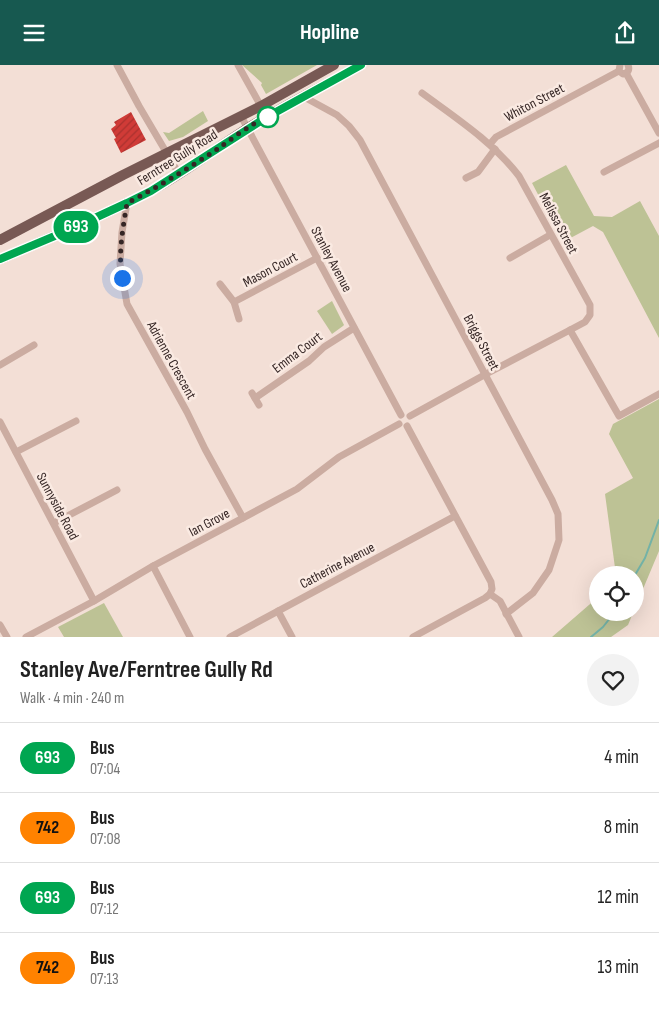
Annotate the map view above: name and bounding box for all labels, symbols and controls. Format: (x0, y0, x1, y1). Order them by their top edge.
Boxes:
icon: menu (20, 19, 48, 47)
text: Hopline (300, 19, 359, 46)
icon: share (611, 19, 639, 47)
street label: Whiton Street (501, 80, 567, 125)
unlabelled marker (257, 106, 279, 128)
street label: Ferntree Gully Road (134, 126, 221, 189)
street label: Melissa Street (535, 190, 582, 257)
line badge: 693 (47, 211, 105, 243)
text: 693 (63, 216, 89, 237)
street label: Stanley Avenue (307, 224, 356, 295)
street label: Mason Court (240, 248, 301, 291)
your location (110, 266, 135, 291)
street label: Briggs Street (460, 311, 503, 373)
street label: Adrienne Crescent (143, 317, 200, 402)
street label: Emma Court (269, 328, 326, 377)
street label: Sunnyside Road (33, 470, 82, 543)
street label: Ian Grove (186, 505, 233, 540)
street label: Catherine Avenue (297, 539, 378, 592)
map controls (589, 566, 644, 621)
button: locate (589, 566, 644, 621)
button: heart (587, 654, 639, 706)
text: Stanley Ave/Ferntree Gully Rd (20, 655, 273, 684)
text: Walk · 4 min · 240 m (20, 689, 124, 708)
text: Bus (90, 737, 115, 760)
text: 4 min (604, 746, 639, 769)
text: 693 (35, 747, 60, 768)
text: 07:04 (90, 760, 120, 779)
text: Bus (90, 807, 115, 830)
text: 8 min (604, 816, 639, 839)
text: 742 (36, 817, 59, 838)
text: 07:08 (90, 830, 121, 849)
text: Bus (90, 877, 115, 900)
text: 12 min (597, 886, 639, 909)
text: 693 (35, 887, 60, 908)
text: 07:12 (90, 900, 119, 919)
text: Bus (90, 947, 115, 970)
text: 13 min (598, 956, 639, 979)
text: 742 (36, 957, 59, 978)
text: 07:13 (90, 970, 119, 989)

